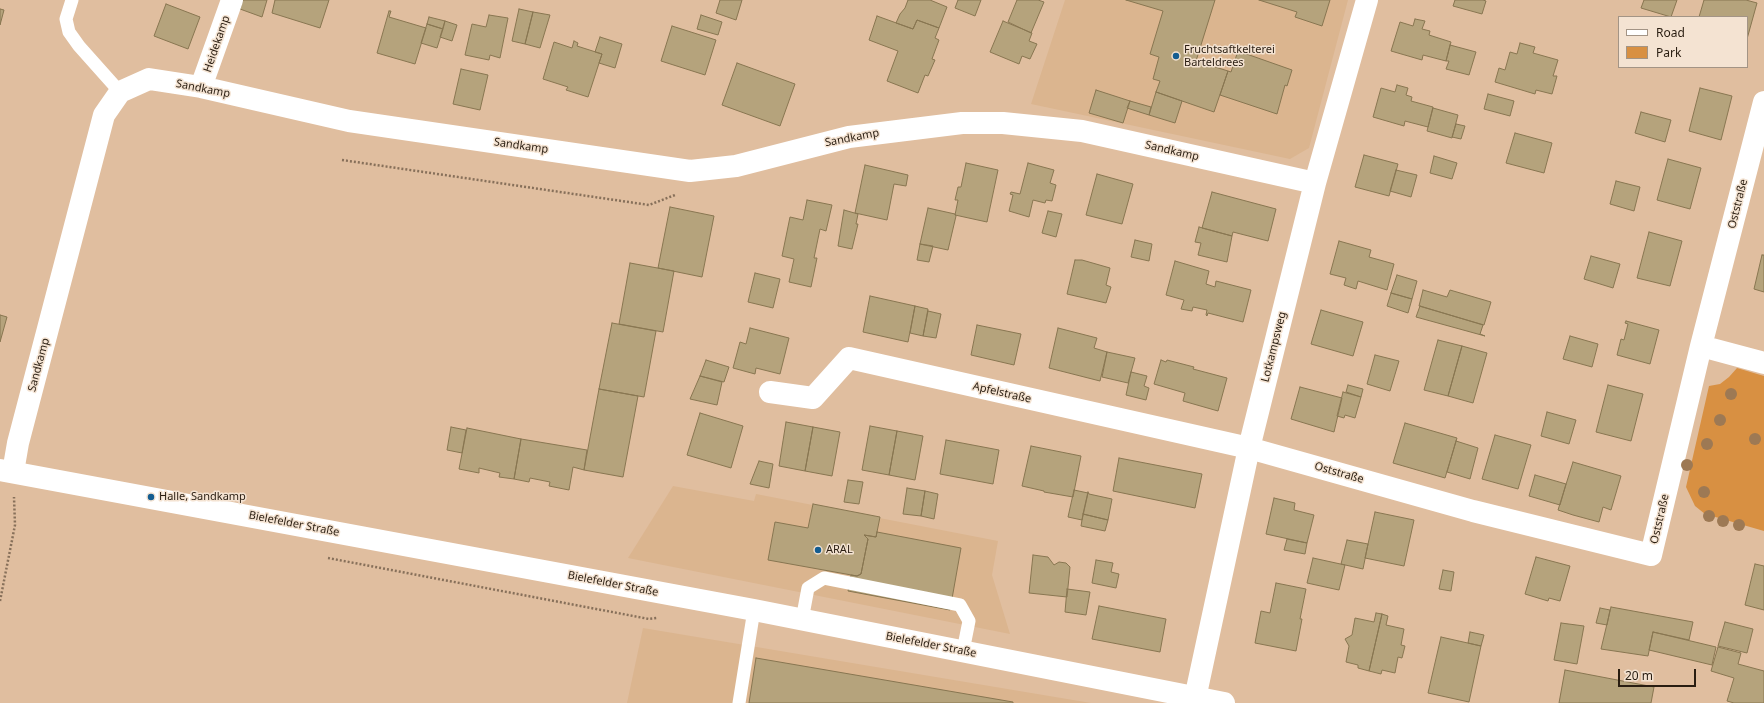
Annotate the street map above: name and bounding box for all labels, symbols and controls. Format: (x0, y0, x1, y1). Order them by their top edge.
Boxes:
street label: Heidekamp (201, 14, 233, 74)
legend (1618, 16, 1748, 68)
text: Road (1656, 24, 1685, 41)
place label: Fruchtsaftkelterei Barteldrees (1184, 43, 1275, 69)
text: Park (1656, 44, 1681, 61)
marker: Fruchtsaftkelterei Barteldrees (1171, 51, 1181, 61)
street label: Sandkamp (175, 77, 231, 101)
street label: Sandkamp (824, 126, 880, 150)
street label: Sandkamp (493, 136, 549, 156)
street label: Sandkamp (1144, 138, 1200, 164)
street label: Oststraße (1725, 178, 1751, 230)
street label: Lotkampsweg (1259, 310, 1289, 384)
street label: Sandkamp (26, 337, 52, 393)
street label: Apfelstraße (972, 380, 1032, 406)
street label: Oststraße (1313, 460, 1365, 486)
place label: Halle, Sandkamp (159, 490, 246, 504)
marker: Halle, Sandkamp (146, 492, 156, 502)
street label: Oststraße (1648, 493, 1672, 545)
street label: Bielefelder Straße (248, 509, 340, 539)
place label: ARAL (826, 543, 853, 557)
marker: ARAL (813, 545, 823, 555)
street label: Bielefelder Straße (567, 569, 659, 599)
street label: Bielefelder Straße (885, 630, 977, 660)
scale bar (1620, 661, 1698, 687)
text: 20 m (1625, 667, 1653, 684)

